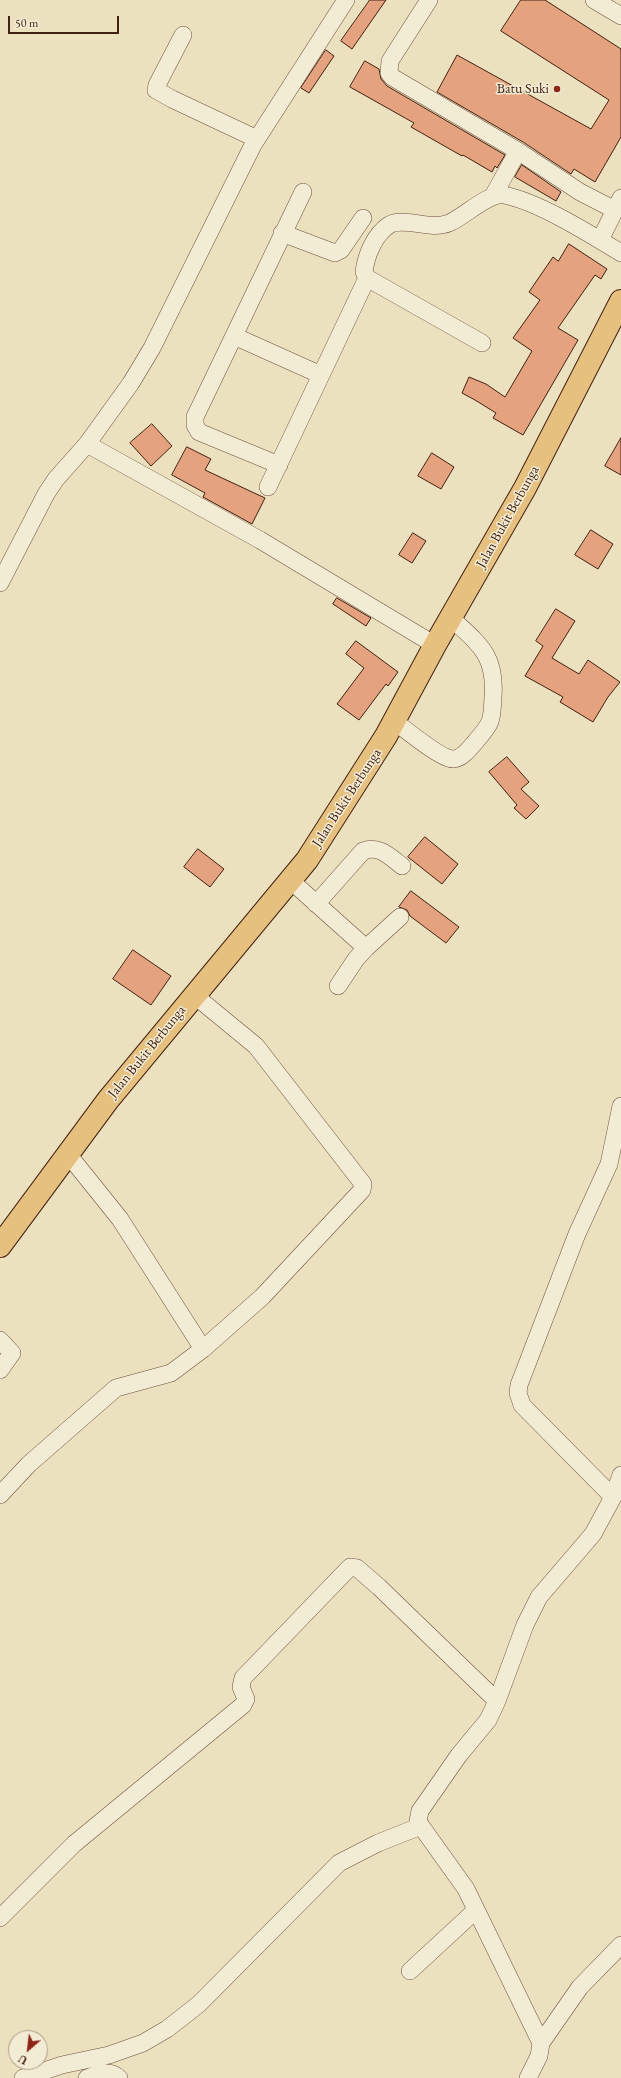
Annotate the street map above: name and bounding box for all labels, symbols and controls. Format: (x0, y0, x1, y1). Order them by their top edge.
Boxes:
scale bar (10, 8, 121, 34)
text: 50 m (15, 15, 38, 31)
place label: Batu Suki (497, 81, 549, 97)
marker: Batu Suki (552, 84, 562, 94)
street label: Jalan Bukit Berbunga (473, 463, 543, 571)
street label: Jalan Bukit Berbunga (309, 746, 385, 850)
street label: Jalan Bukit Berbunga (105, 1002, 189, 1102)
north arrow (8, 2030, 48, 2070)
text: U (16, 2052, 30, 2068)

